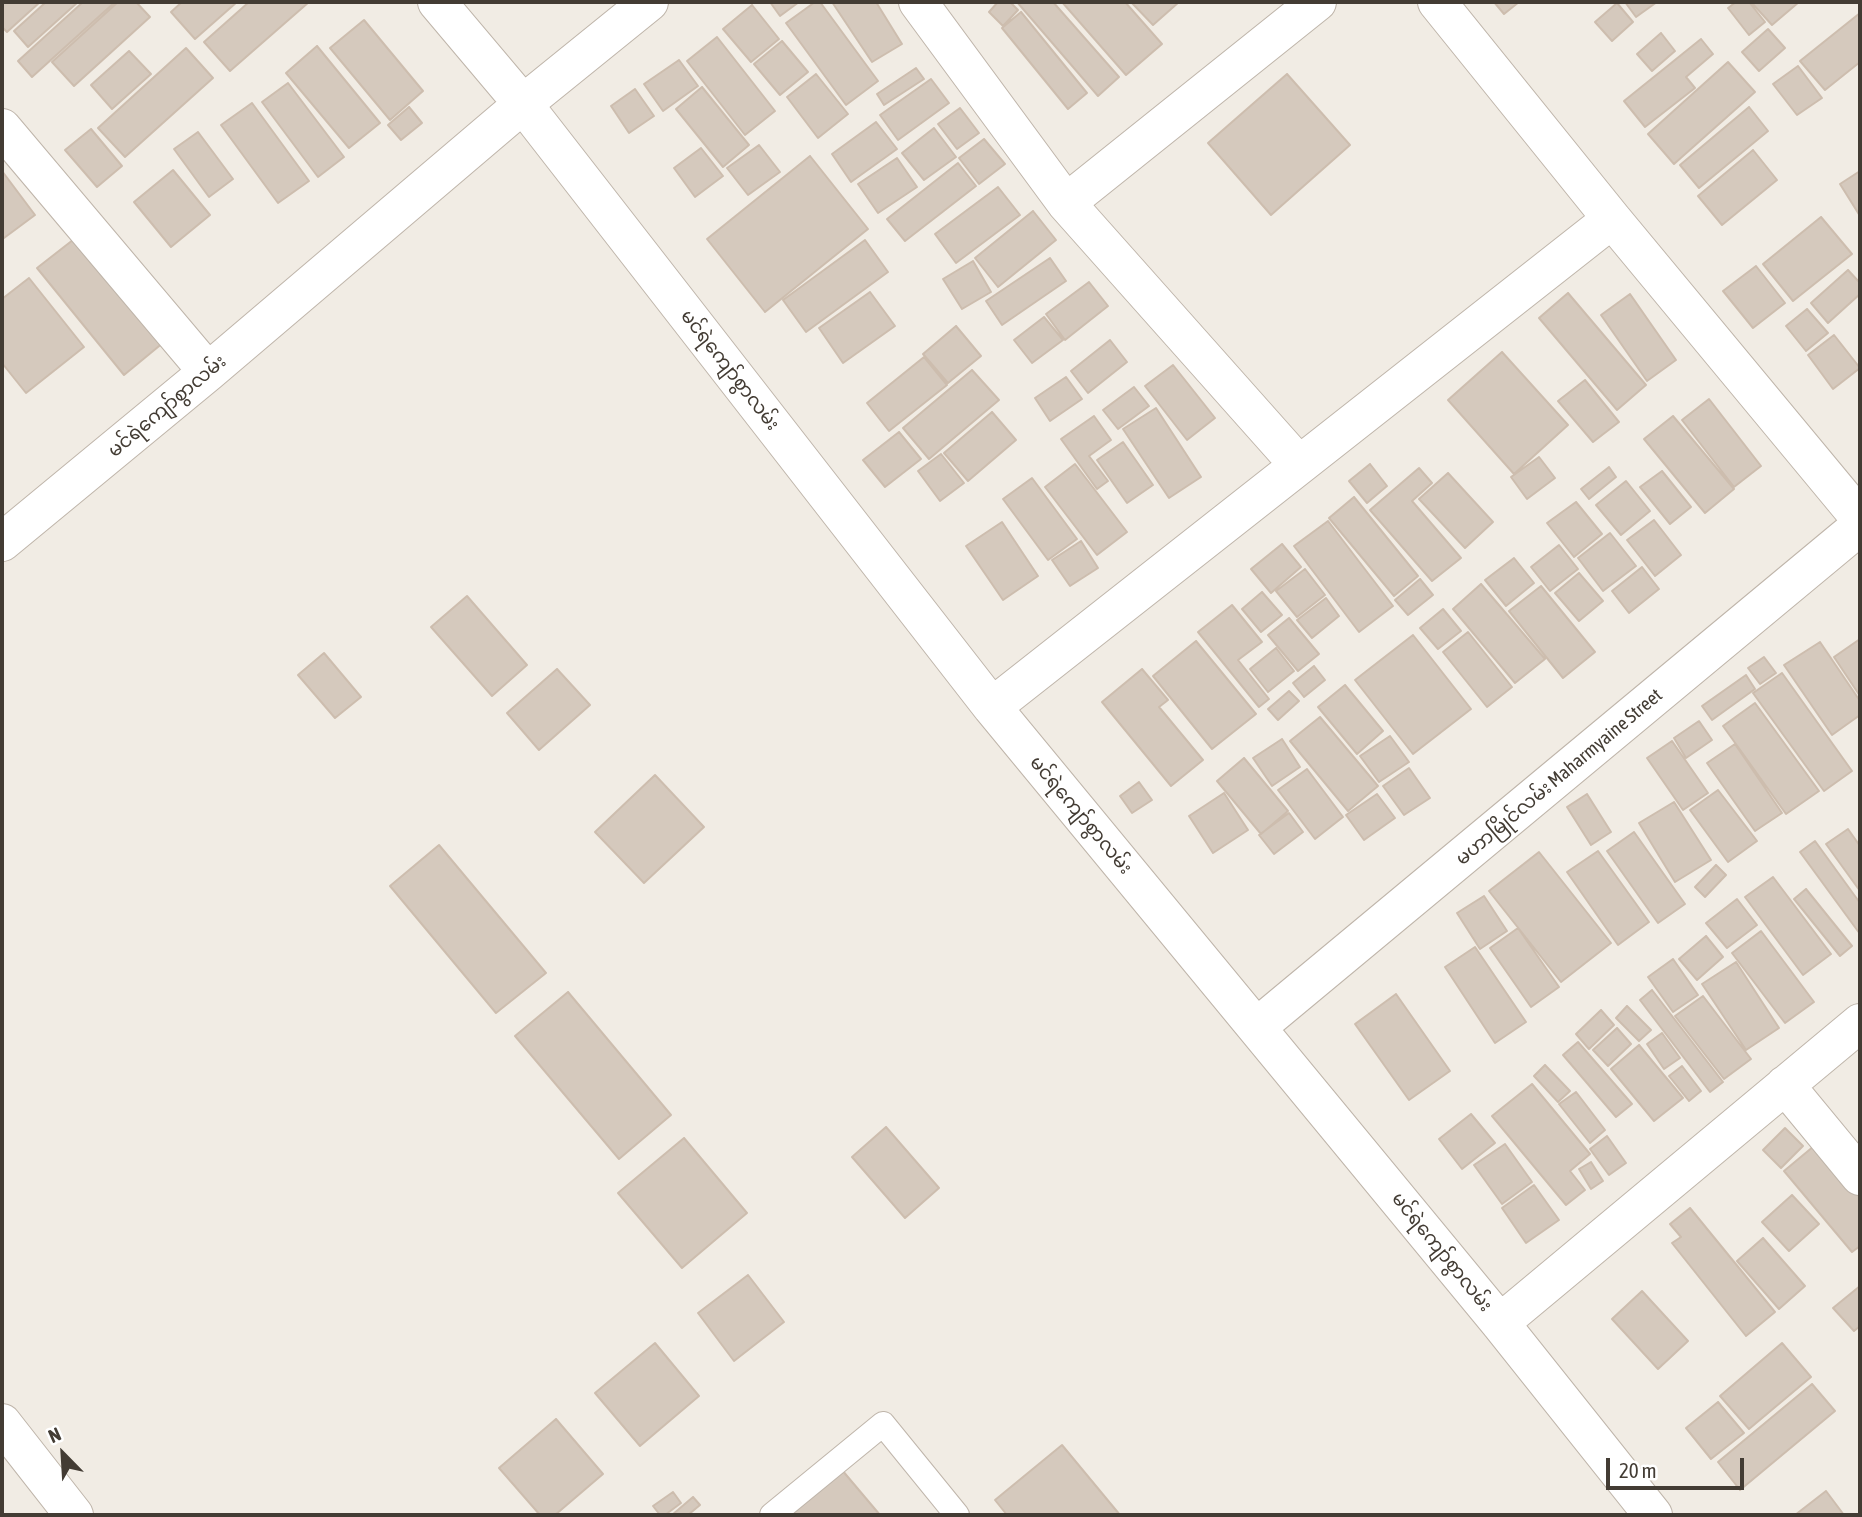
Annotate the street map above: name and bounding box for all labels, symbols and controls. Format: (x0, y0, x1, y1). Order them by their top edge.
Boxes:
street label: မင်ရဲကျော်စွာလမ်း (676, 305, 784, 435)
street label: မင်ရဲကျော်စွာလမ်း (103, 350, 231, 462)
street label: မဟာမြိုင်လမ်း Maharmyaine Street (1451, 684, 1667, 870)
street label: မင်ရဲကျော်စွာလမ်း (1025, 751, 1137, 879)
street label: မင်ရဲကျော်စွာလမ်း (1387, 1188, 1497, 1316)
north arrow (28, 1419, 98, 1489)
text: N (45, 1422, 64, 1447)
scale bar (1610, 1444, 1748, 1488)
text: 20 m (1619, 1458, 1657, 1482)

